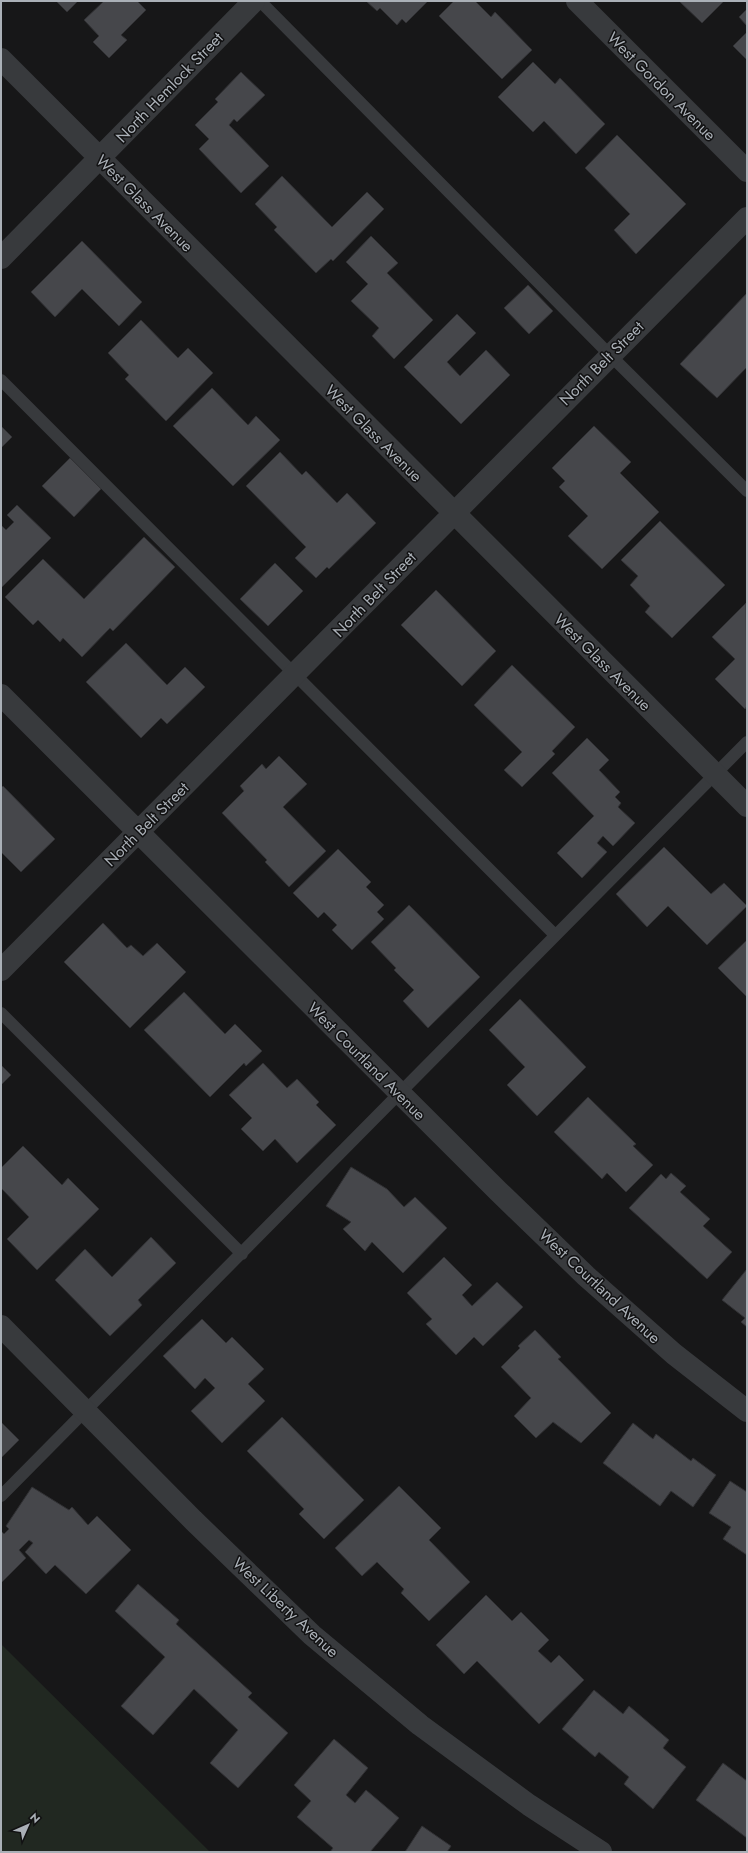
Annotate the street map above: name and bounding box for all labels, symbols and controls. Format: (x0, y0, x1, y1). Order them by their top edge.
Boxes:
street label: North Hemlock Street (110, 27, 228, 148)
street label: West Gordon Avenue (602, 27, 721, 146)
street label: West Glass Avenue (91, 150, 198, 257)
street label: North Belt Street (554, 316, 649, 411)
street label: West Glass Avenue (320, 380, 427, 487)
street label: North Belt Street (327, 546, 421, 642)
street label: West Glass Avenue (549, 609, 656, 716)
street label: North Belt Street (99, 777, 194, 872)
street label: West Courtland Avenue (302, 997, 431, 1126)
street label: West Courtland Avenue (534, 1224, 666, 1349)
street label: West Liberty Avenue (227, 1552, 344, 1663)
north arrow (8, 1805, 48, 1845)
text: N (26, 1809, 44, 1827)

